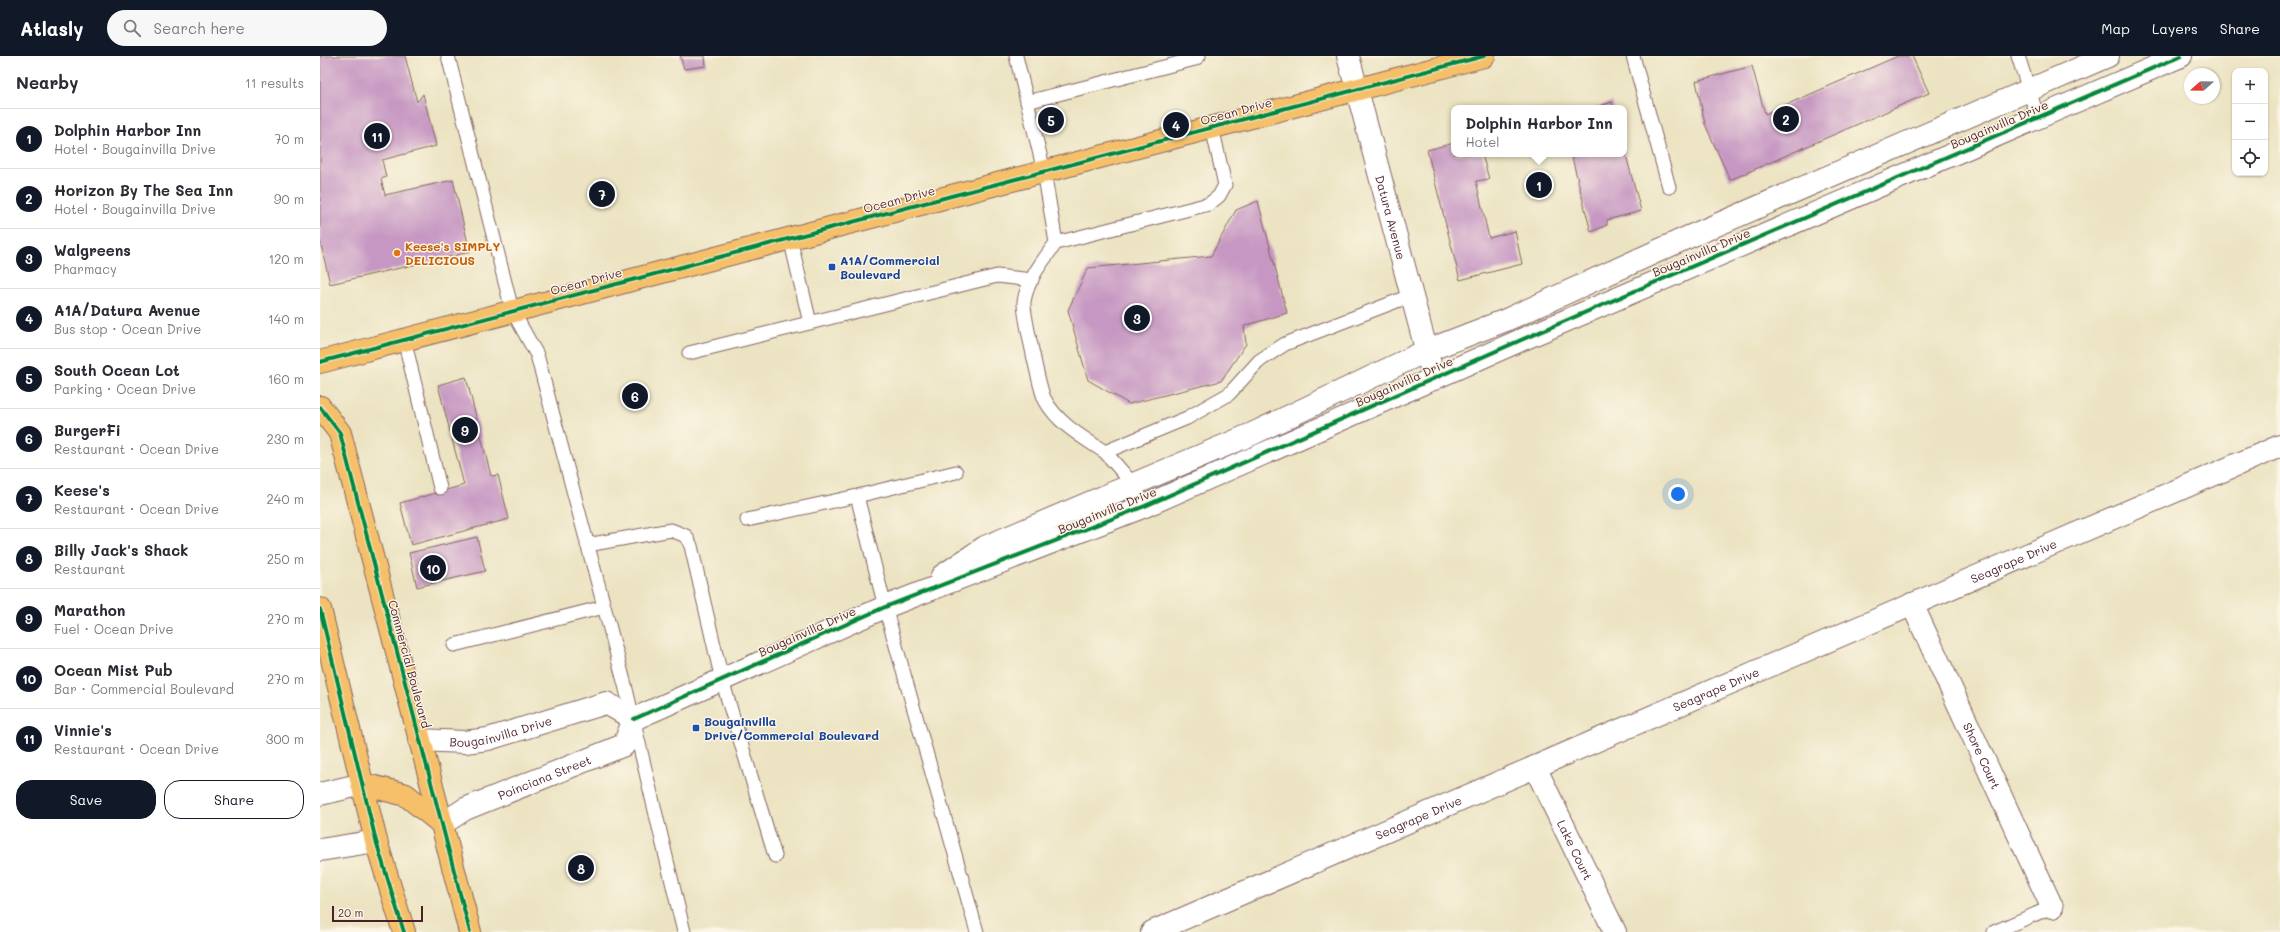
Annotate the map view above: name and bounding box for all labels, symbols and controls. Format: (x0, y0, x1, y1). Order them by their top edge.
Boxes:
search box (107, 10, 387, 46)
text: Atlasly (20, 16, 83, 41)
icon: search (121, 17, 143, 39)
text: Search here (153, 18, 245, 38)
text: Map (2101, 19, 2130, 38)
text: Layers (2152, 19, 2198, 38)
text: Share (2220, 19, 2260, 38)
north arrow (2184, 68, 2220, 104)
map controls (2232, 68, 2268, 176)
button: + (2232, 68, 2268, 104)
text: Nearby (16, 71, 78, 93)
text: 11 results (245, 74, 304, 91)
street label: Ocean Drive (1198, 94, 1274, 128)
street label: Bougainvilla Drive (1948, 96, 2050, 152)
pin: 2 (1773, 104, 1799, 134)
button: − (2232, 104, 2268, 140)
pin: 5 (1038, 105, 1064, 135)
popup (1451, 105, 1627, 157)
pin: 4 (1163, 110, 1189, 140)
text: Dolphin Harbor Inn (1466, 113, 1613, 133)
text: Dolphin Harbor Inn (54, 120, 201, 140)
pin: 11 (364, 121, 390, 151)
text: 1 (26, 130, 32, 147)
text: 70 m (274, 130, 304, 147)
text: Hotel (1466, 133, 1500, 150)
text: Hotel · Bougainvilla Drive (54, 140, 216, 157)
button: locate (2232, 140, 2268, 176)
pin: 1 (1526, 170, 1552, 200)
street label: Datura Avenue (1372, 174, 1410, 261)
pin: 7 (589, 179, 615, 209)
text: Horizon By The Sea Inn (54, 180, 233, 200)
street label: Ocean Drive (861, 182, 937, 216)
text: 2 (25, 190, 33, 207)
text: 90 m (274, 190, 304, 207)
text: Hotel · Bougainvilla Drive (54, 200, 216, 217)
street label: Bougainvilla Drive (1650, 224, 1752, 280)
place label: Keese's SIMPLY DELICIOUS (405, 238, 500, 268)
text: Walgreens (54, 240, 131, 260)
marker: Keese's SIMPLY DELICIOUS (392, 248, 402, 258)
text: 3 (25, 250, 33, 267)
text: 120 m (268, 250, 304, 267)
place label: A1A/Commercial Boulevard (840, 252, 940, 282)
text: Pharmacy (54, 260, 117, 277)
marker: A1A/Commercial Boulevard (827, 262, 837, 272)
street label: Ocean Drive (548, 264, 624, 298)
text: A1A/Datura Avenue (54, 300, 200, 320)
pin: 3 (1124, 303, 1150, 333)
text: 4 (25, 310, 33, 327)
text: 140 m (268, 310, 304, 327)
text: Bus stop · Ocean Drive (54, 320, 201, 337)
street label: Bougainvilla Drive (1353, 352, 1455, 410)
text: South Ocean Lot (54, 360, 180, 380)
text: 5 (25, 370, 33, 387)
text: 160 m (268, 370, 304, 387)
text: Parking · Ocean Drive (54, 380, 196, 397)
pin: 6 (622, 381, 648, 411)
pin: 9 (452, 415, 478, 445)
text: BurgerFi (54, 420, 121, 440)
text: 6 (25, 430, 33, 447)
text: 230 m (267, 430, 304, 447)
text: Restaurant · Ocean Drive (54, 440, 219, 457)
text: Keese's (54, 480, 110, 500)
street label: Bougainvilla Drive (1055, 483, 1159, 537)
your location (1668, 484, 1688, 504)
text: 7 (25, 490, 33, 507)
text: 240 m (267, 490, 304, 507)
text: Restaurant · Ocean Drive (54, 500, 219, 517)
street label: Seagrape Drive (1968, 535, 2059, 587)
text: Billy Jack's Shack (54, 540, 188, 560)
text: 8 (25, 550, 33, 567)
text: 250 m (267, 550, 304, 567)
pin: 10 (420, 553, 446, 583)
text: Restaurant (54, 560, 125, 577)
street label: Commercial Boulevard (385, 598, 435, 730)
text: Marathon (54, 600, 125, 620)
street label: Bougainvilla Drive (756, 602, 858, 660)
text: 9 (25, 610, 33, 627)
text: 270 m (267, 610, 304, 627)
text: Fuel · Ocean Drive (54, 620, 173, 637)
text: Ocean Mist Pub (54, 660, 173, 680)
street label: Seagrape Drive (1670, 663, 1762, 715)
text: 10 (22, 670, 36, 687)
text: 270 m (267, 670, 304, 687)
text: Bar · Commercial Boulevard (54, 680, 234, 697)
street label: Bougainvilla Drive (449, 712, 554, 750)
place label: Bougainvilla Drive/Commercial Boulevard (704, 713, 879, 743)
text: Vinnie's (54, 720, 112, 740)
street label: Shore Court (1960, 720, 2004, 791)
marker: Bougainvilla Drive/Commercial Boulevard (691, 723, 701, 733)
text: 11 (23, 730, 35, 747)
text: 300 m (266, 730, 304, 747)
text: Restaurant · Ocean Drive (54, 740, 219, 757)
street label: Poinciana Street (495, 751, 593, 803)
button: Save (16, 780, 156, 819)
button: Share (164, 780, 304, 819)
street label: Seagrape Drive (1373, 792, 1464, 843)
street label: Lake Court (1554, 817, 1597, 883)
pin: 8 (568, 853, 594, 883)
scale bar (332, 904, 423, 923)
text: 20 m (338, 905, 363, 920)

